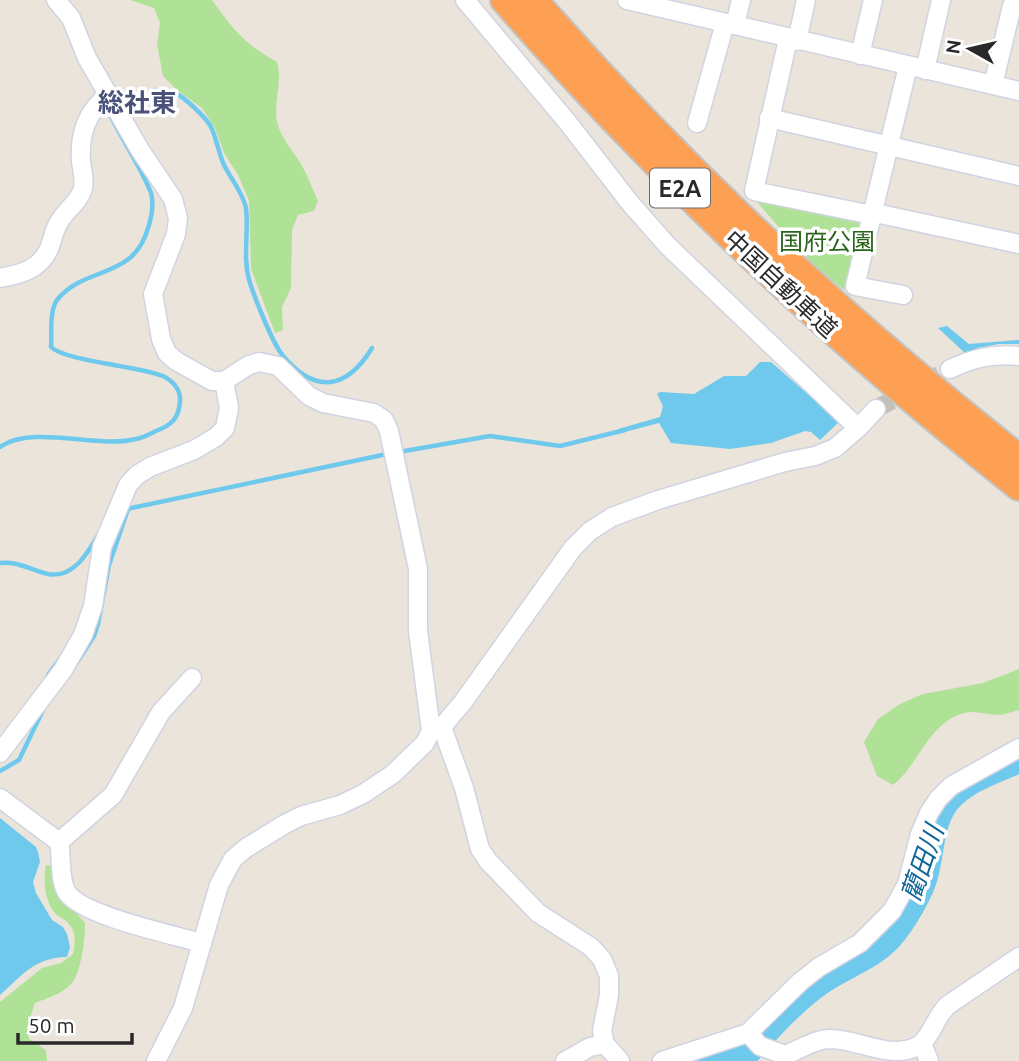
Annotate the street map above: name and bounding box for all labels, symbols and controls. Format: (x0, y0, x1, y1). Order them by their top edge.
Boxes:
north arrow (935, 14, 1005, 84)
text: N (941, 38, 965, 55)
district label: 総社東 (98, 88, 176, 117)
road number: E2A (650, 168, 710, 208)
street label: 中国自動車道 (719, 225, 843, 343)
park label: 国府公園 (779, 228, 875, 255)
water label: 藺田川 (896, 819, 949, 905)
scale bar (18, 1002, 131, 1046)
text: 50 m (28, 1013, 75, 1037)

